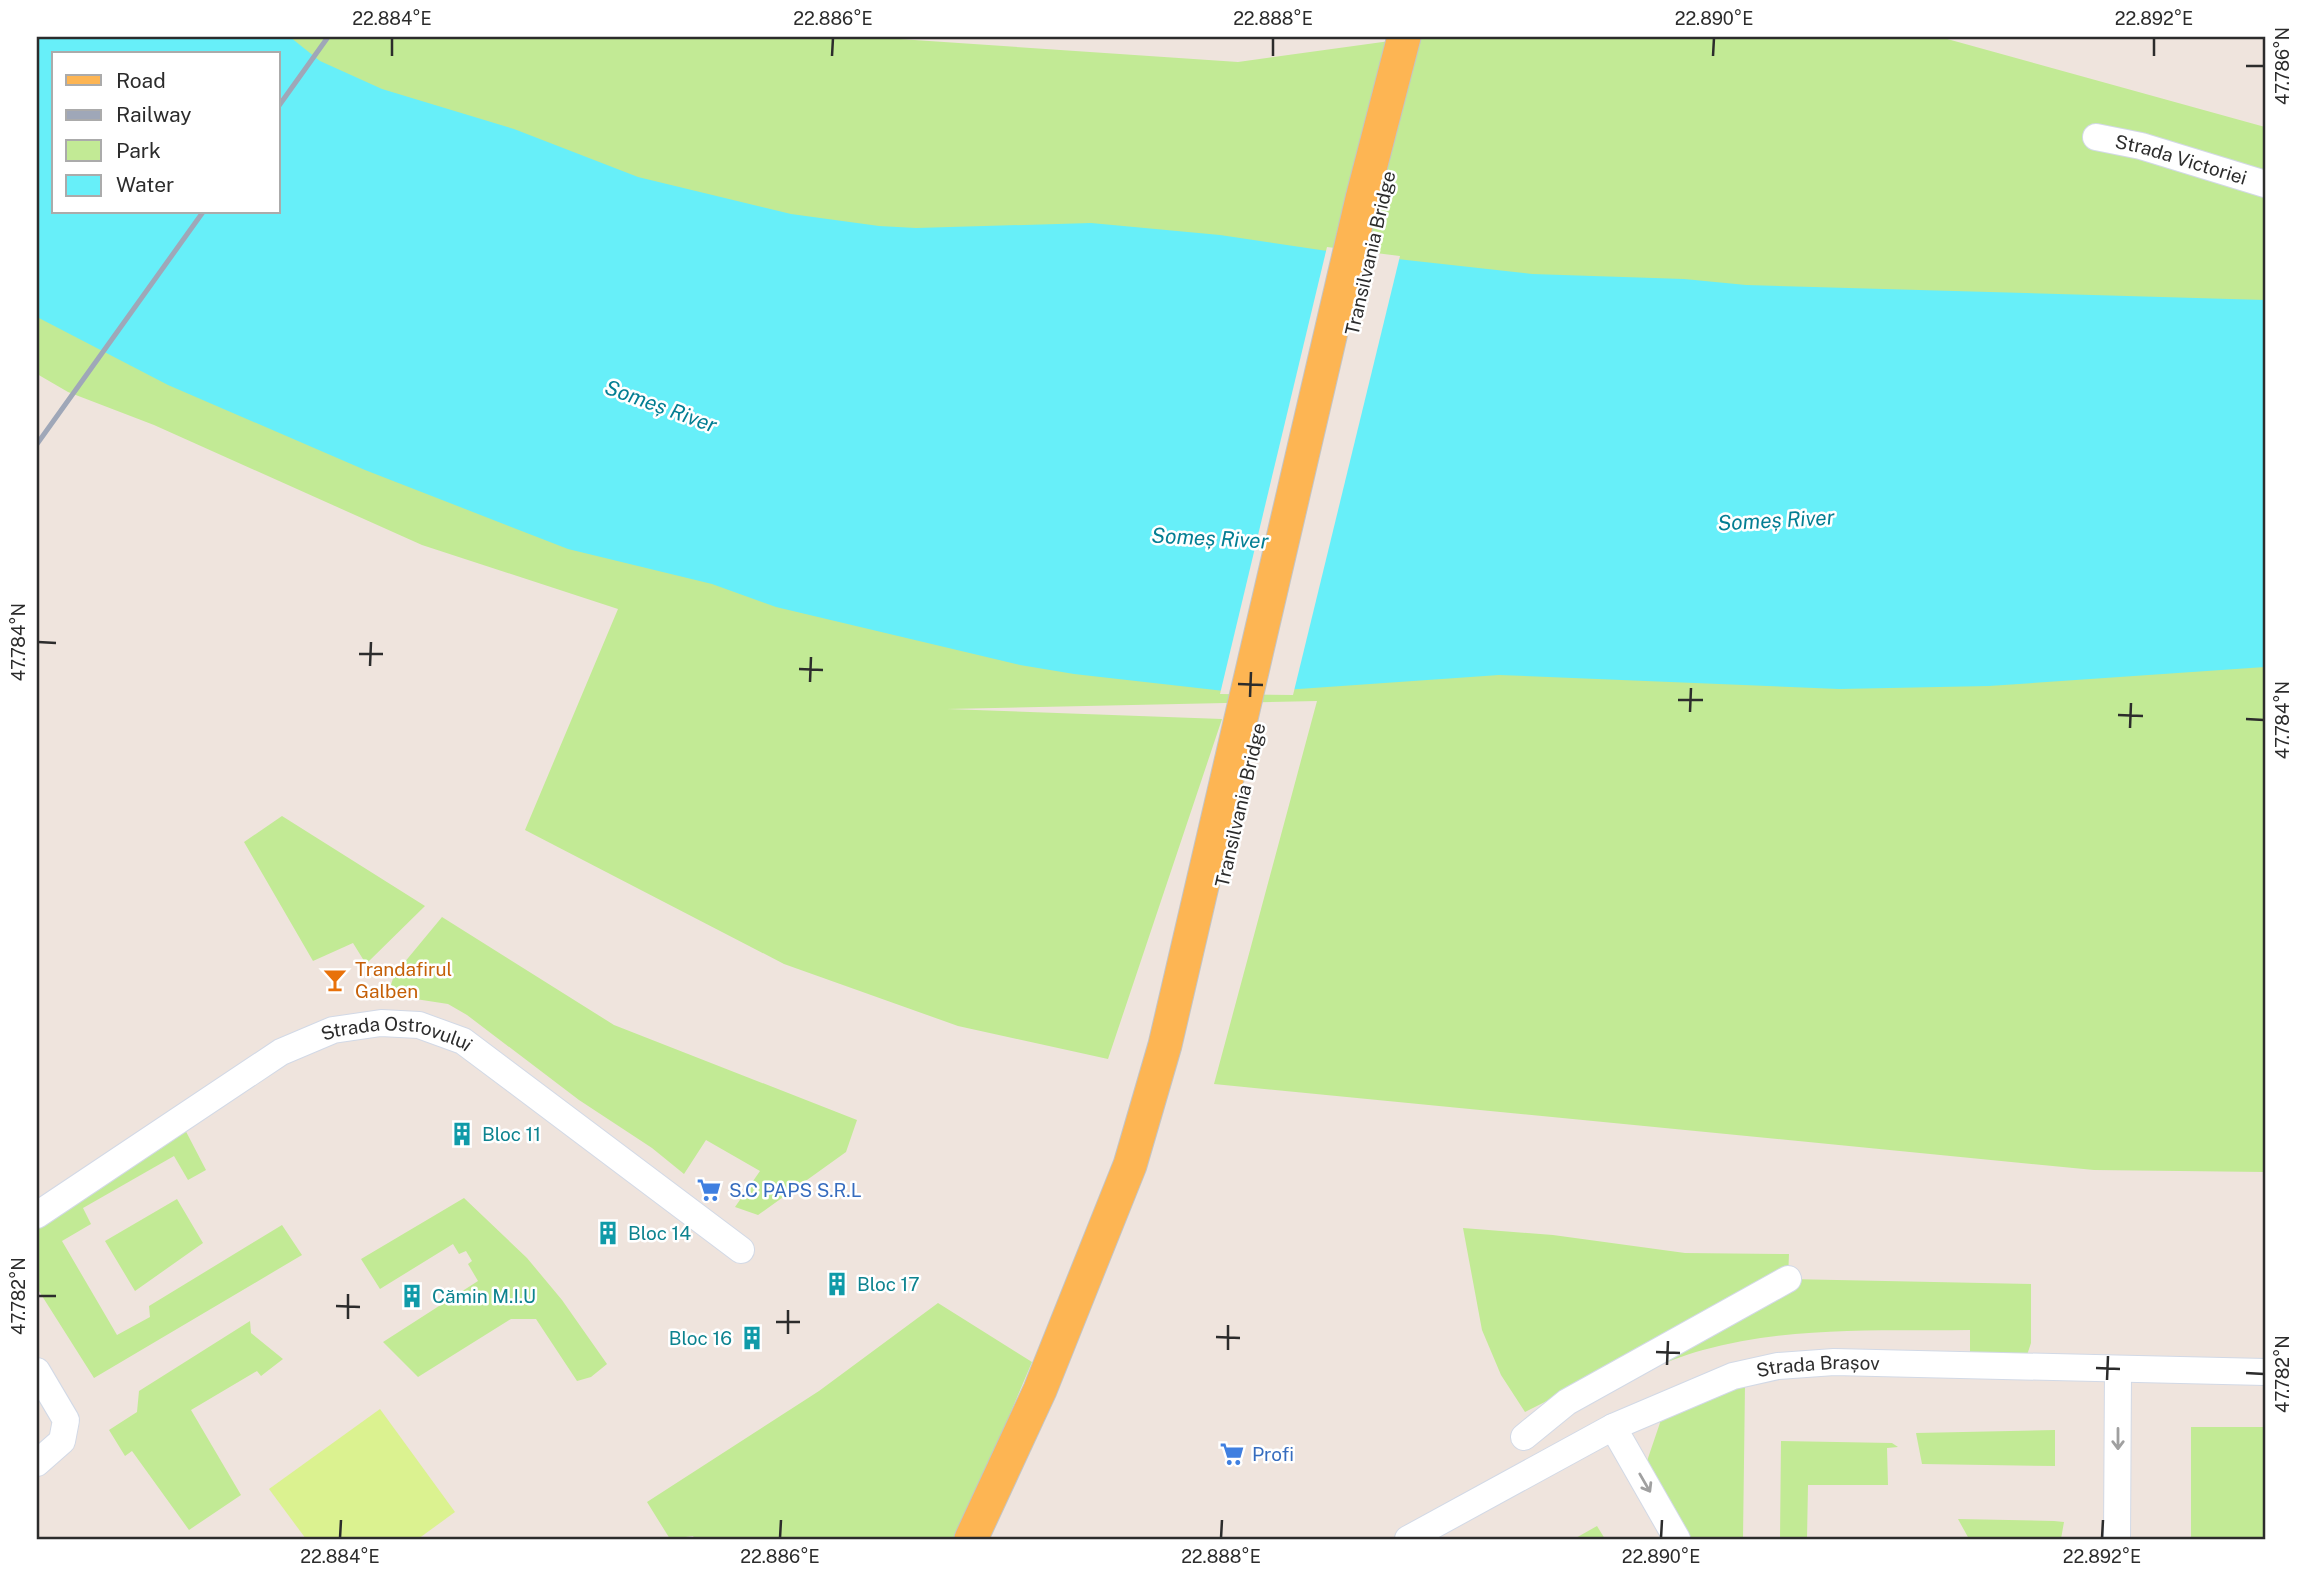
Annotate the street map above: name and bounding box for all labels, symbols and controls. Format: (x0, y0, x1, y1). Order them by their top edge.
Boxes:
text: 22.884°E (352, 8, 432, 29)
text: 22.886°E (793, 8, 873, 29)
text: 22.888°E (1233, 8, 1313, 29)
text: 22.890°E (1675, 8, 1753, 29)
text: 22.892°E (2115, 8, 2193, 29)
text: 47.786°N (2272, 27, 2293, 105)
legend (52, 52, 280, 214)
text: Road (116, 68, 166, 93)
text: Railway (116, 102, 192, 127)
street label: Strada Victoriei (2113, 130, 2250, 189)
text: Park (116, 138, 161, 163)
street label: Transilvania Bridge (1340, 169, 1400, 337)
text: Water (116, 172, 174, 197)
water label: Someș River (602, 374, 721, 438)
water label: Someș River (1717, 504, 1836, 536)
water label: Someș River (1151, 522, 1270, 554)
text: 47.784°N (8, 603, 29, 681)
text: 47.784°N (2272, 681, 2293, 759)
street label: Transilvania Bridge (1210, 721, 1270, 889)
place label: Trandafirul Galben (355, 958, 452, 1002)
bar icon: Trandafirul Galben (321, 966, 349, 994)
street label: Strada Ostrovului (318, 1012, 477, 1055)
building icon: Bloc 11 (448, 1120, 476, 1148)
place label: Bloc 11 (482, 1123, 541, 1145)
supermarket icon: S.C PAPS S.R.L (695, 1176, 723, 1204)
place label: S.C PAPS S.R.L (729, 1179, 862, 1201)
building icon: Bloc 14 (594, 1219, 622, 1247)
place label: Bloc 14 (628, 1222, 691, 1244)
text: 47.782°N (8, 1257, 29, 1335)
building icon: Bloc 17 (823, 1270, 851, 1298)
place label: Bloc 17 (857, 1273, 920, 1295)
building icon: Cămin M.I.U (398, 1282, 426, 1310)
place label: Cămin M.I.U (432, 1285, 536, 1307)
building icon: Bloc 16 (738, 1324, 766, 1352)
place label: Bloc 16 (669, 1327, 732, 1349)
text: 47.782°N (2272, 1335, 2293, 1413)
street label: Strada Brașov (1754, 1351, 1880, 1382)
one-way arrow (2111, 1427, 2125, 1450)
supermarket icon: Profi (1218, 1440, 1246, 1468)
place label: Profi (1252, 1443, 1294, 1465)
one-way arrow (1639, 1472, 1652, 1493)
text: 22.884°E (300, 1546, 380, 1567)
text: 22.886°E (740, 1546, 820, 1567)
text: 22.888°E (1181, 1546, 1261, 1567)
text: 22.890°E (1622, 1546, 1700, 1567)
text: 22.892°E (2063, 1546, 2141, 1567)

